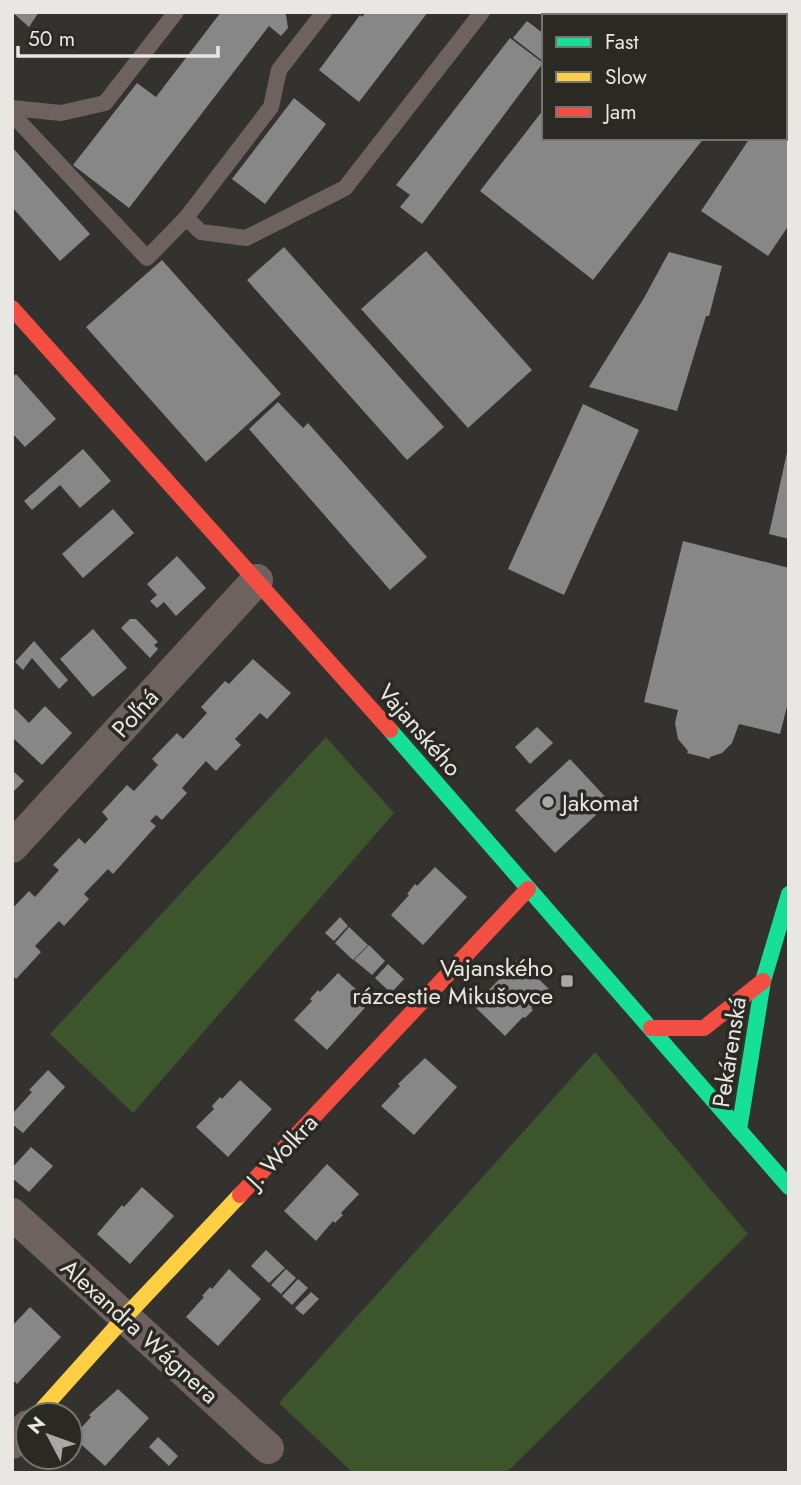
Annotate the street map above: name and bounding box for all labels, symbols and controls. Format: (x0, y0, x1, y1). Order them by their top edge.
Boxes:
scale bar (18, 14, 217, 58)
legend (542, 14, 787, 140)
text: 50 m (28, 24, 75, 54)
text: Fast (605, 27, 638, 57)
text: Slow (605, 62, 647, 92)
text: Jam (602, 97, 637, 127)
street label: Vajanského (370, 676, 470, 784)
street label: Poľná (103, 681, 167, 745)
place label: Jakomat (559, 785, 639, 820)
marker: Jakomat (540, 794, 556, 810)
place label: Vajanského rázcestie Mikušovce (352, 950, 553, 1013)
marker: Vajanského rázcestie Mikušovce (559, 973, 575, 989)
street label: Pekárenská (703, 994, 755, 1110)
street label: J. Wolkra (236, 1106, 326, 1198)
street label: Alexandra Wágnera (53, 1250, 227, 1412)
north arrow (14, 1401, 84, 1471)
text: N (21, 1411, 52, 1440)

